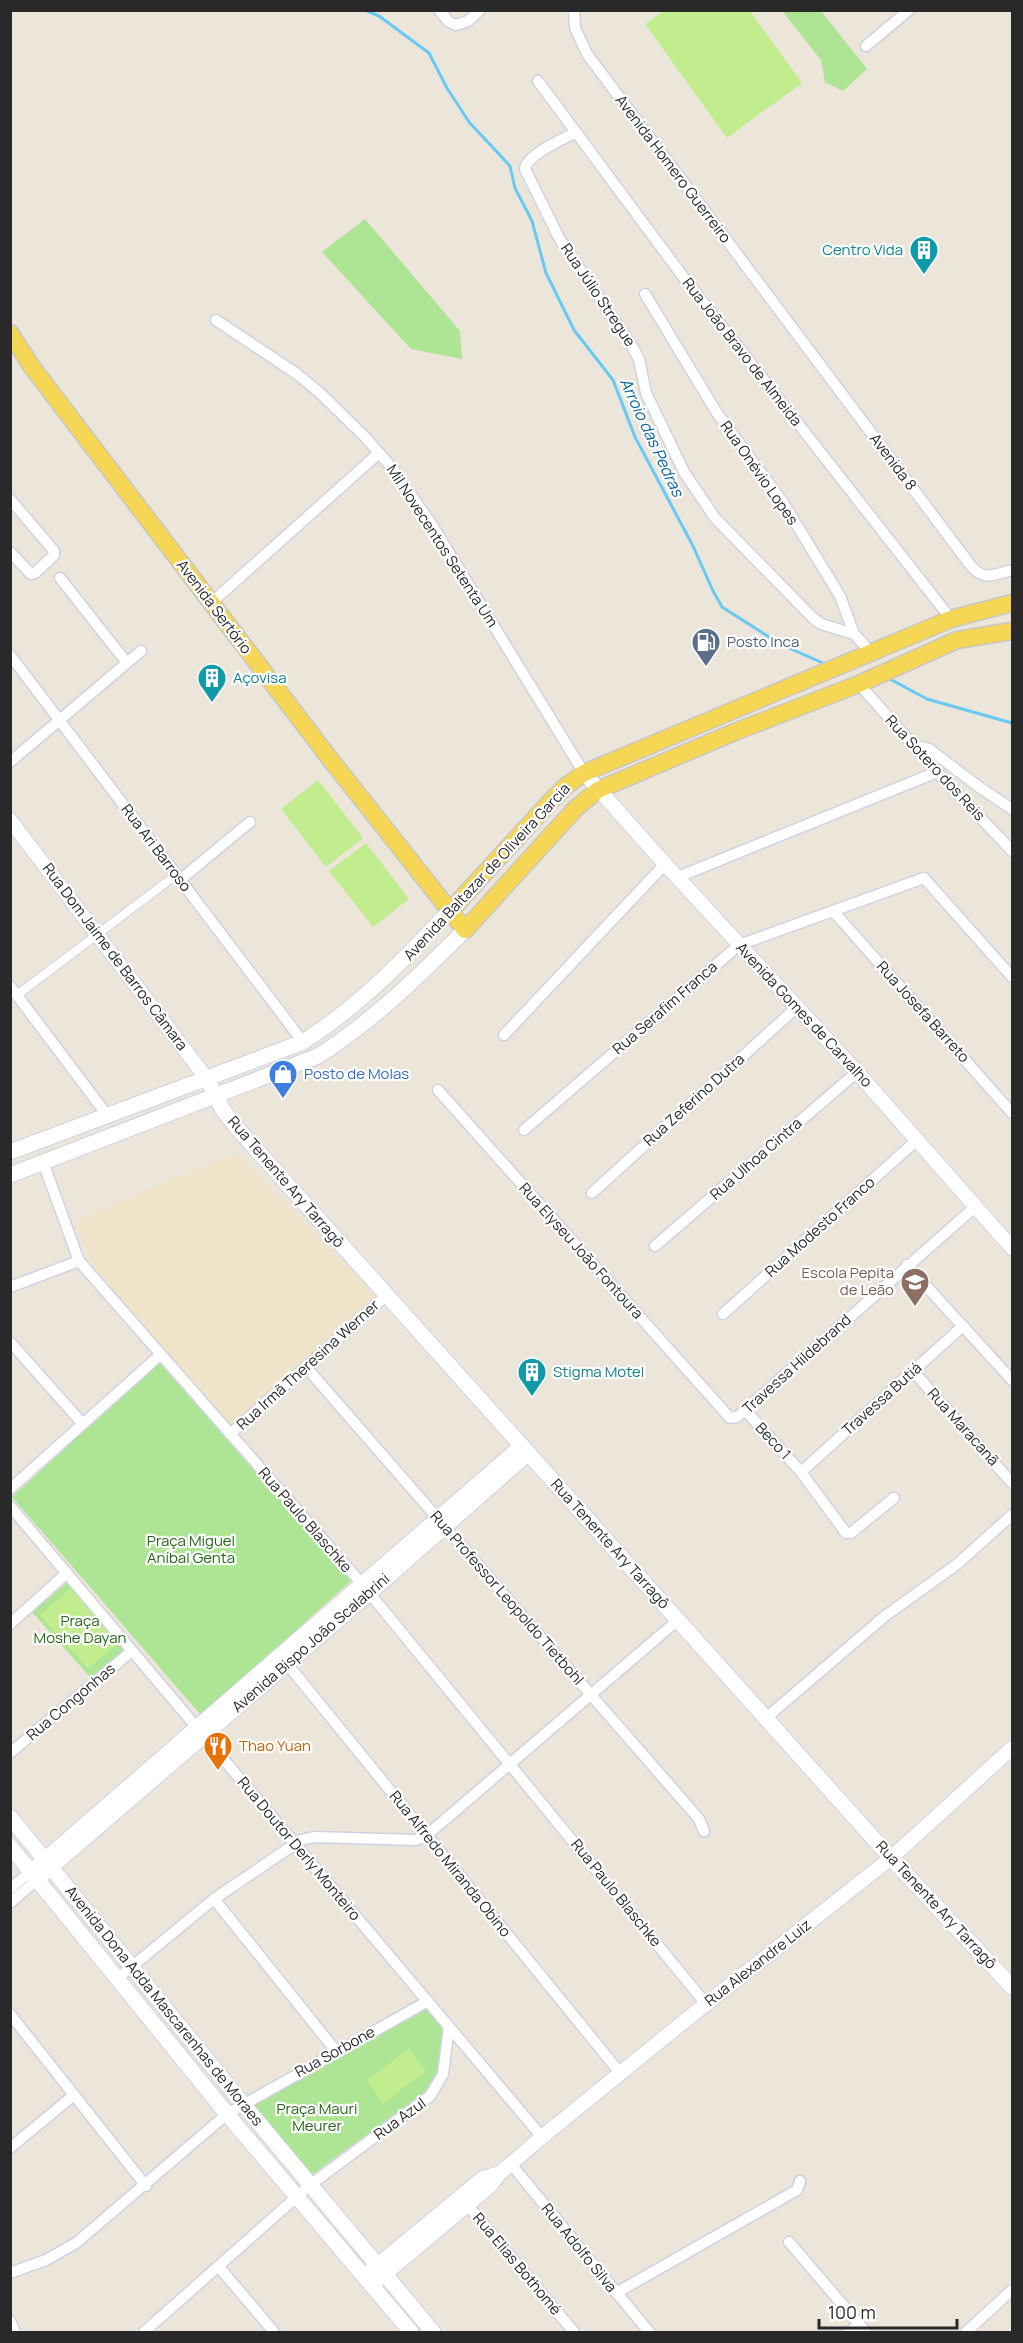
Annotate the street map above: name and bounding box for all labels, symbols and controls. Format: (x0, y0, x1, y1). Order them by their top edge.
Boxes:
street label: Avenida Homero Guerreiro (611, 90, 736, 247)
building icon: Centro Vida (908, 234, 940, 276)
street label: Rua Júlio Stregue (556, 239, 641, 351)
place label: Centro Vida (822, 239, 903, 260)
street label: Rua João Bravo de Almeida (678, 273, 807, 430)
water label: Arroio das Pedras (615, 374, 690, 501)
street label: Rua Onévio Lopes (716, 416, 803, 529)
street label: Avenida 8 (865, 429, 922, 494)
street label: Mil Novecentos Setenta Um (382, 460, 503, 631)
street label: Avenida Sertório (172, 555, 257, 658)
fuel station icon: Posto Inca (690, 626, 722, 668)
place label: Posto Inca (727, 631, 799, 652)
building icon: Açovisa (196, 662, 228, 704)
place label: Açovisa (233, 667, 286, 688)
street label: Rua Sotero dos Reis (881, 710, 990, 825)
street label: Avenida Baltazar de Oliveira Garcia (399, 778, 575, 965)
street label: Rua Ari Barroso (116, 800, 196, 896)
street label: Rua Dom Jaime de Barros Câmara (38, 859, 193, 1055)
street label: Avenida Gomes de Carvalho (732, 938, 877, 1092)
street label: Rua Serafim Franca (608, 956, 722, 1059)
street label: Rua Josefa Barreto (872, 956, 975, 1067)
street label: Rua Zeferino Dutra (639, 1048, 749, 1151)
shop icon: Posto de Molas (267, 1058, 299, 1100)
place label: Posto de Molas (304, 1063, 409, 1084)
street label: Rua Tenente Ary Tarragô (223, 1111, 350, 1252)
street label: Rua Ulhoa Cintra (705, 1113, 806, 1204)
street label: Rua Modesto Franco (760, 1172, 879, 1282)
street label: Rua Elyseu João Fontoura (515, 1178, 648, 1323)
place label: Escola Pepita de Leão (802, 1262, 894, 1300)
school or university icon: Escola Pepita de Leão (899, 1266, 931, 1308)
street label: Rua Irmã Theresina Werner (232, 1294, 384, 1434)
street label: Travessa Hildebrand (738, 1309, 856, 1418)
building icon: Stigma Motel (516, 1356, 548, 1398)
street label: Travessa Butiá (837, 1357, 926, 1440)
place label: Stigma Motel (553, 1361, 644, 1382)
street label: Rua Maracanã (923, 1383, 1004, 1470)
street label: Beco 1 (751, 1417, 796, 1464)
street label: Rua Paulo Blaschke (254, 1463, 357, 1577)
street label: Rua Tenente Ary Tarragô (546, 1474, 675, 1613)
street label: Rua Professor Leopoldo Tietbohl (426, 1506, 589, 1689)
park label: Praça Miguel Aníbal Genta (147, 1530, 235, 1568)
street label: Avenida Bispo João Scalabrini (227, 1568, 394, 1717)
park label: Praça Moshe Dayan (34, 1610, 126, 1648)
street label: Rua Congonhas (22, 1658, 120, 1745)
restaurant icon: Thao Yuan (202, 1730, 234, 1772)
place label: Thao Yuan (239, 1735, 311, 1756)
street label: Rua Doutor Derly Monteiro (233, 1772, 366, 1925)
street label: Rua Alfredo Miranda Obino (385, 1786, 516, 1941)
street label: Rua Paulo Blaschke (566, 1834, 667, 1951)
street label: Rua Tenente Ary Tarragô (871, 1836, 1002, 1973)
street label: Avenida Dona Adda Mascarenhas de Moraes (61, 1881, 268, 2130)
street label: Rua Alexandre Luiz (700, 1914, 815, 2011)
street label: Rua Sorbone (291, 2021, 379, 2082)
street label: Rua Azul (369, 2093, 430, 2145)
park label: Praça Mauri Meurer (277, 2098, 357, 2136)
street label: Rua Adolfo Silva (537, 2199, 622, 2297)
street label: Rua Elias Bothomé (468, 2208, 567, 2320)
scale bar (819, 2292, 957, 2330)
text: 100 m (828, 2300, 876, 2324)

